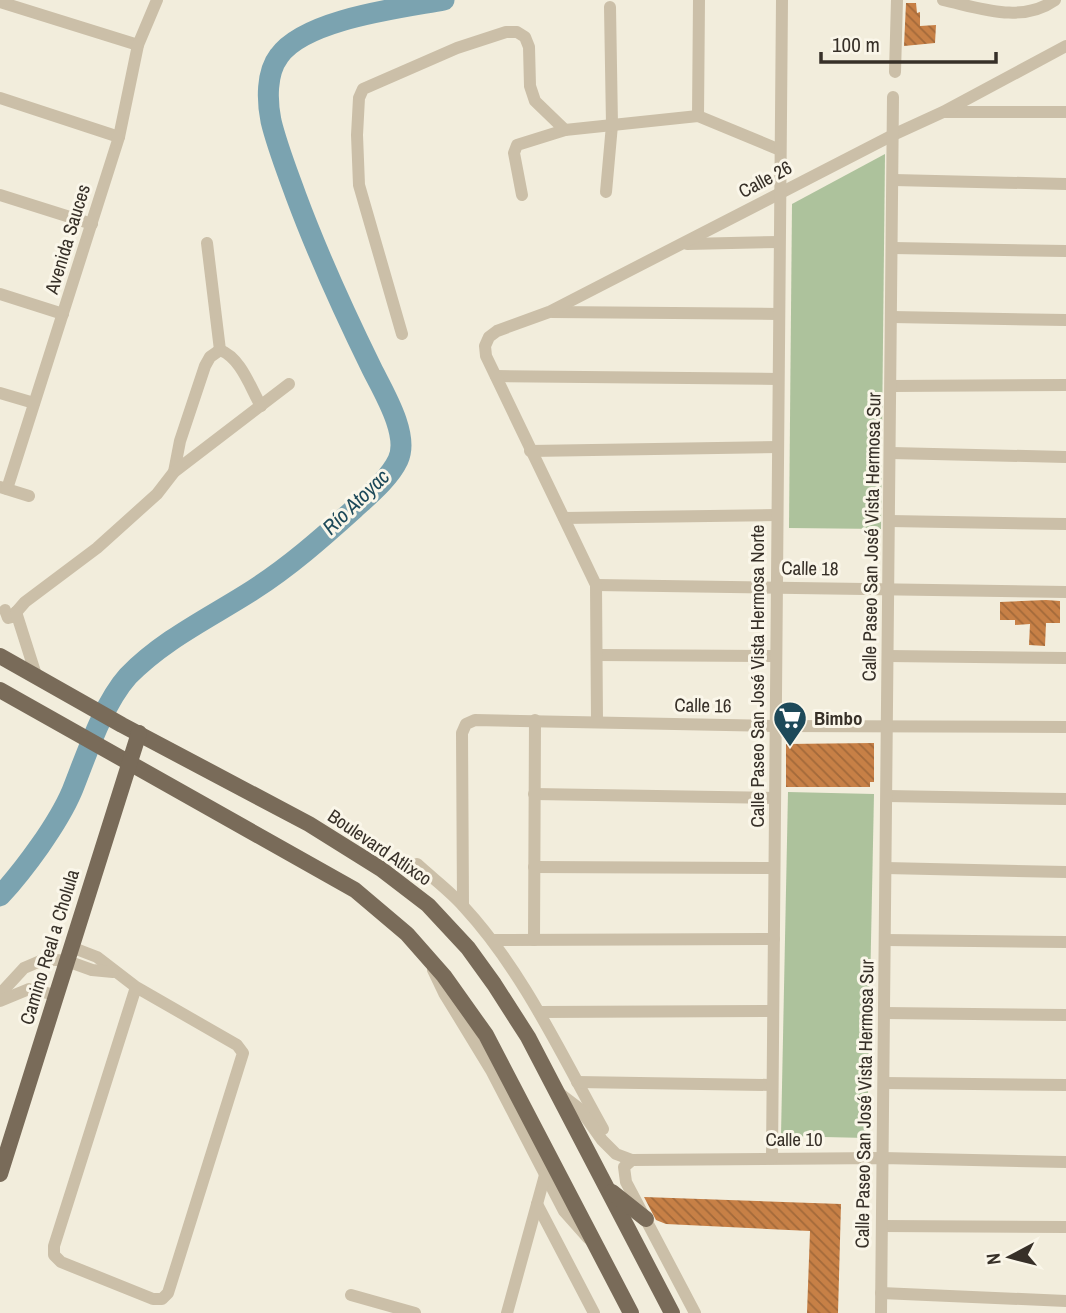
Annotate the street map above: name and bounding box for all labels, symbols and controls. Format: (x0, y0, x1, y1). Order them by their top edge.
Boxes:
scale bar (821, 21, 996, 65)
text: 100 m (832, 30, 880, 59)
street label: Calle 26 (734, 154, 796, 204)
street label: Avenida Sauces (38, 181, 96, 298)
street label: Calle Paseo San José Vista Hermosa Sur (855, 392, 887, 682)
water label: Río Atoyac (316, 462, 396, 541)
street label: Calle Paseo San José Vista Hermosa Norte (744, 525, 770, 827)
street label: Calle 18 (781, 555, 839, 581)
street label: Calle 16 (674, 692, 732, 718)
supermarket icon: Bimbo (771, 699, 809, 748)
place label: Bimbo (814, 705, 862, 731)
street label: Boulevard Atlixco (323, 803, 437, 891)
street label: Camino Real a Cholula (13, 866, 85, 1028)
street label: Calle Paseo San José Vista Hermosa Sur (848, 959, 880, 1249)
street label: Calle 10 (765, 1126, 823, 1152)
north arrow (975, 1222, 1045, 1292)
text: N (980, 1252, 1007, 1266)

